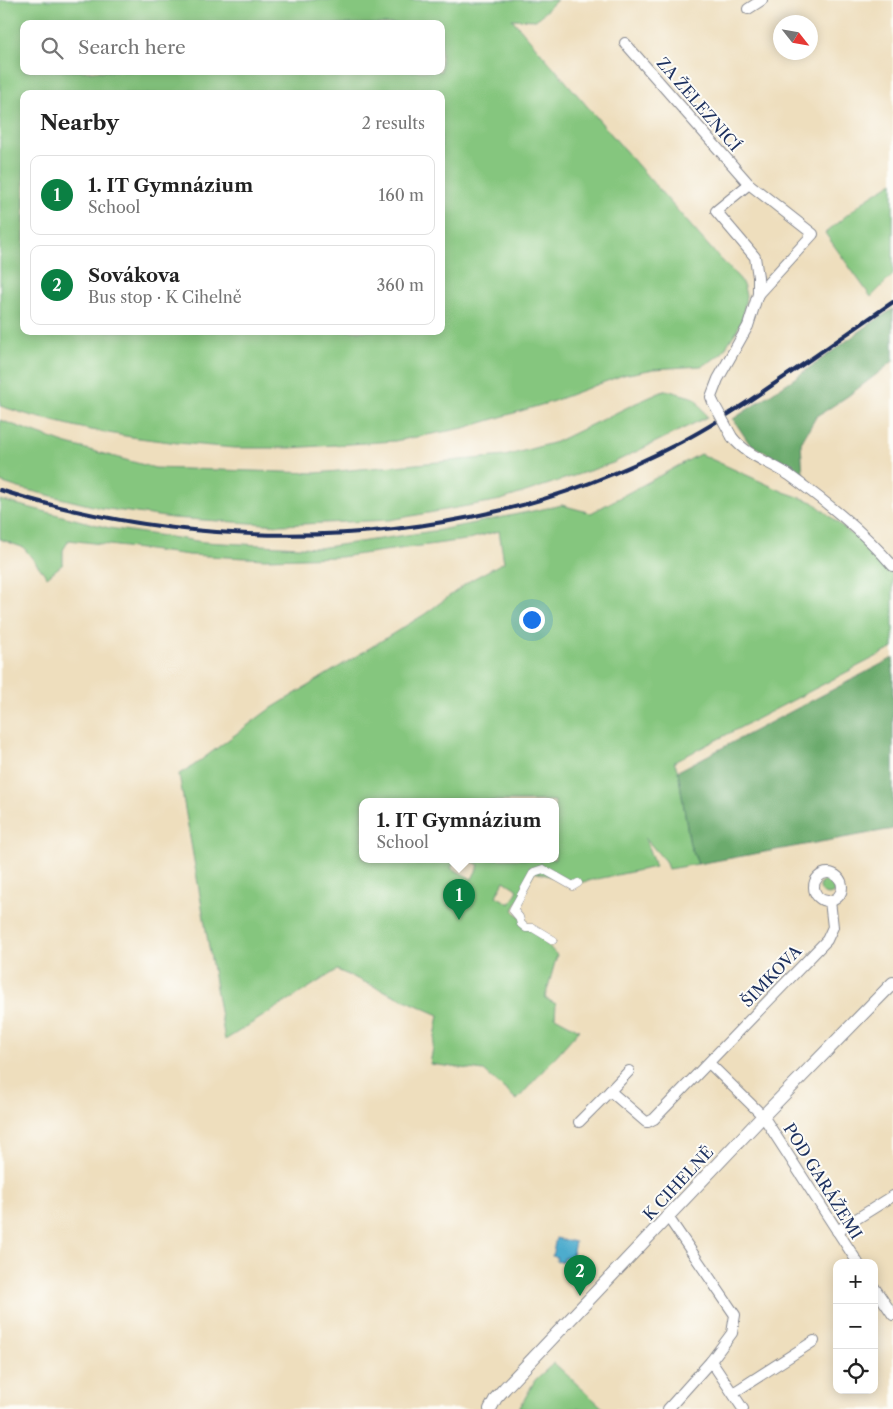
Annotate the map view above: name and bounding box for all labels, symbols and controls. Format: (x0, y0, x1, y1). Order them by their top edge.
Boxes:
north arrow (773, 15, 818, 60)
search box (20, 20, 445, 75)
icon: search (38, 34, 66, 62)
text: Search here (78, 36, 186, 59)
street label: ZA ŽELEZNICÍ (653, 52, 746, 155)
text: Nearby (40, 110, 119, 135)
text: 2 results (362, 113, 425, 133)
text: 1. IT Gymnázium (88, 174, 253, 197)
text: 1 (53, 185, 61, 205)
text: 160 m (379, 185, 424, 205)
text: School (88, 197, 140, 217)
text: Sovákova (88, 264, 180, 287)
text: 2 (52, 275, 62, 295)
text: 360 m (377, 275, 424, 295)
text: Bus stop · K Cihelně (88, 287, 242, 307)
your location (519, 607, 545, 633)
popup (359, 798, 559, 863)
text: 1. IT Gymnázium (376, 809, 542, 832)
text: School (376, 832, 429, 852)
pin: 1 (443, 879, 475, 920)
street label: ŠIMKOVA (736, 939, 806, 1011)
street label: POD GARÁŽEMI (779, 1119, 868, 1243)
street label: K CIHELNĚ (638, 1141, 717, 1224)
pin: 2 (564, 1255, 596, 1296)
map controls (833, 1259, 878, 1394)
button: + (833, 1259, 878, 1304)
button: − (833, 1304, 878, 1349)
button: locate (833, 1349, 878, 1394)

